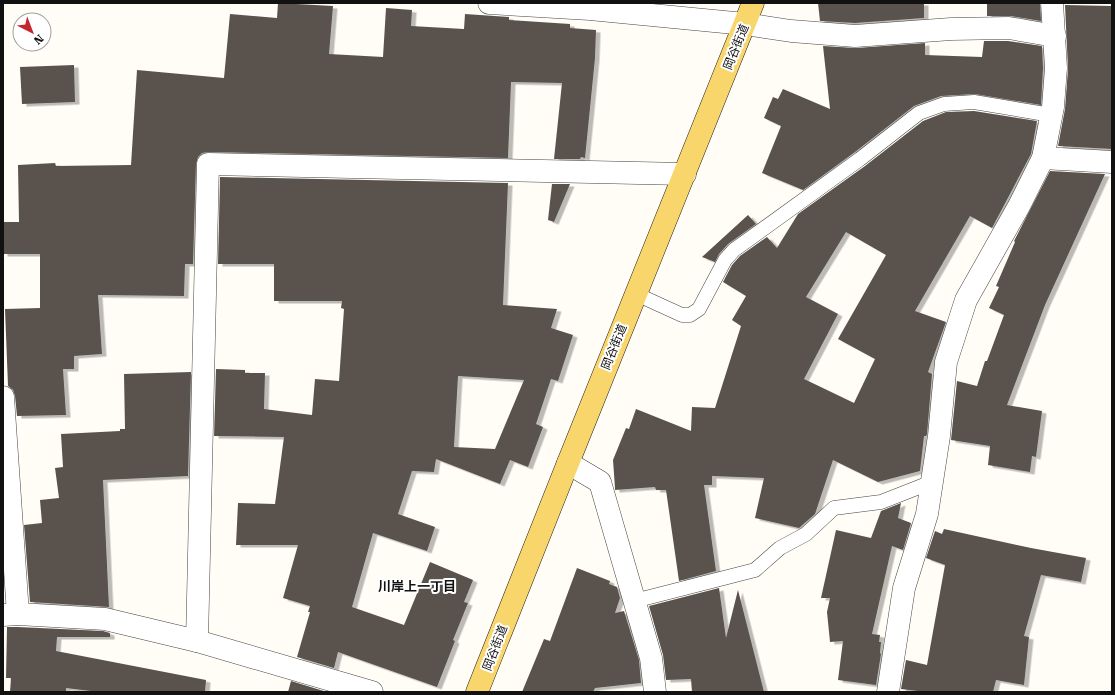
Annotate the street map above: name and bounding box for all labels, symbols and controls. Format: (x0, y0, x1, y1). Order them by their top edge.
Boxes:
north arrow (12, 12, 52, 52)
street label: 岡谷街道 (721, 22, 751, 72)
text: N (30, 31, 46, 47)
street label: 岡谷街道 (599, 322, 629, 372)
district label: 川岸上一丁目 (378, 579, 456, 594)
street label: 岡谷街道 (480, 623, 510, 673)

